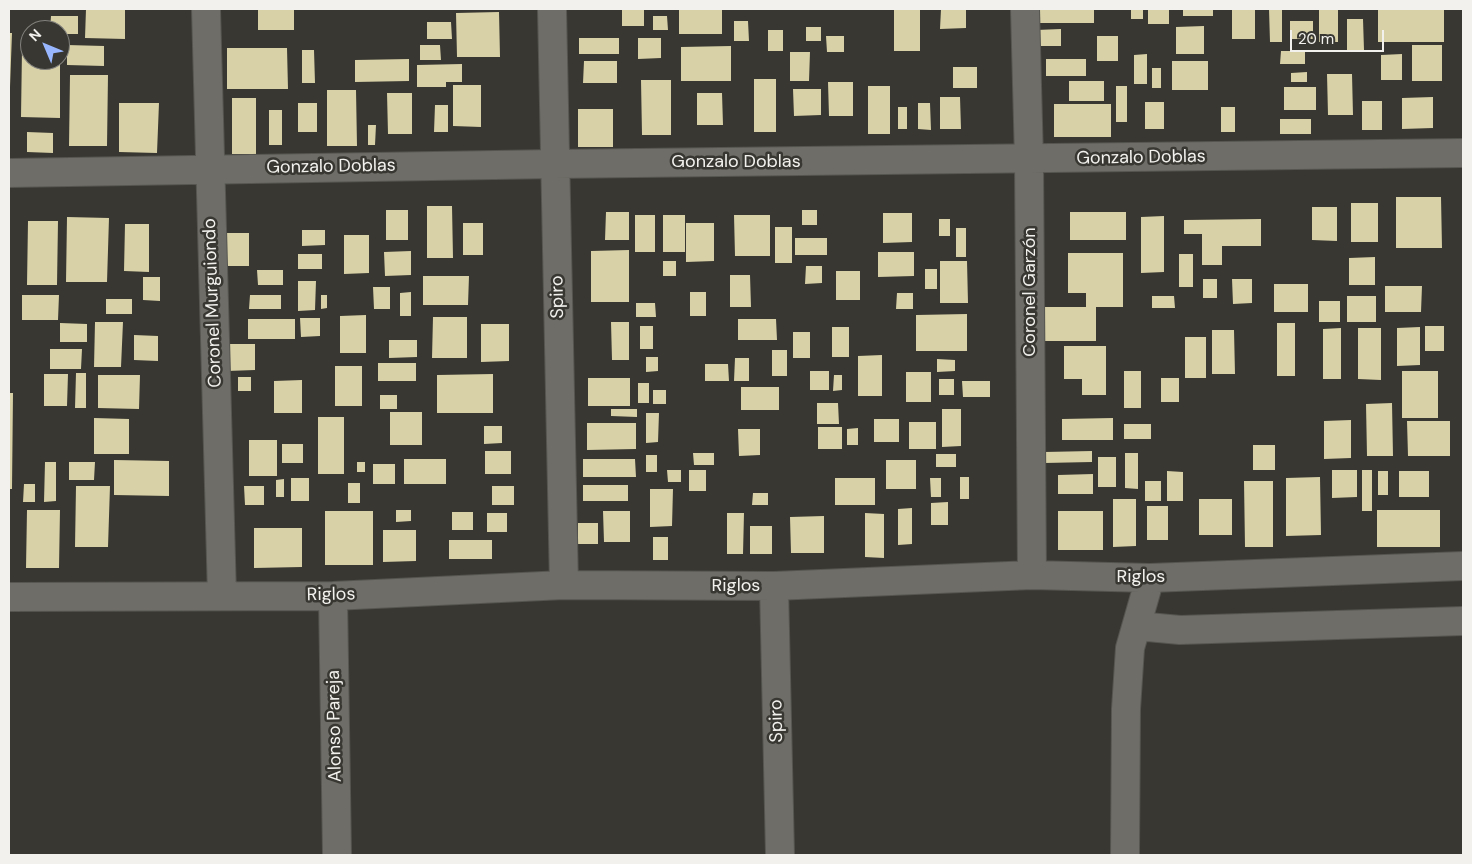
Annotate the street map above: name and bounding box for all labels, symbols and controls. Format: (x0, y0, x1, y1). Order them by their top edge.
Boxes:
north arrow (20, 20, 70, 70)
scale bar (1292, 20, 1386, 52)
text: N (25, 25, 45, 45)
text: 20 m (1298, 29, 1334, 49)
street label: Gonzalo Doblas (1076, 146, 1206, 170)
street label: Gonzalo Doblas (671, 151, 801, 173)
street label: Gonzalo Doblas (266, 155, 396, 179)
street label: Coronel Murguiondo (199, 218, 227, 388)
street label: Coronel Garzón (1019, 227, 1041, 357)
street label: Spiro (547, 275, 569, 319)
street label: Riglos (1117, 566, 1165, 588)
street label: Riglos (712, 575, 760, 597)
street label: Riglos (306, 584, 356, 606)
street label: Alonso Pareja (323, 670, 347, 782)
street label: Spiro (766, 699, 788, 743)

